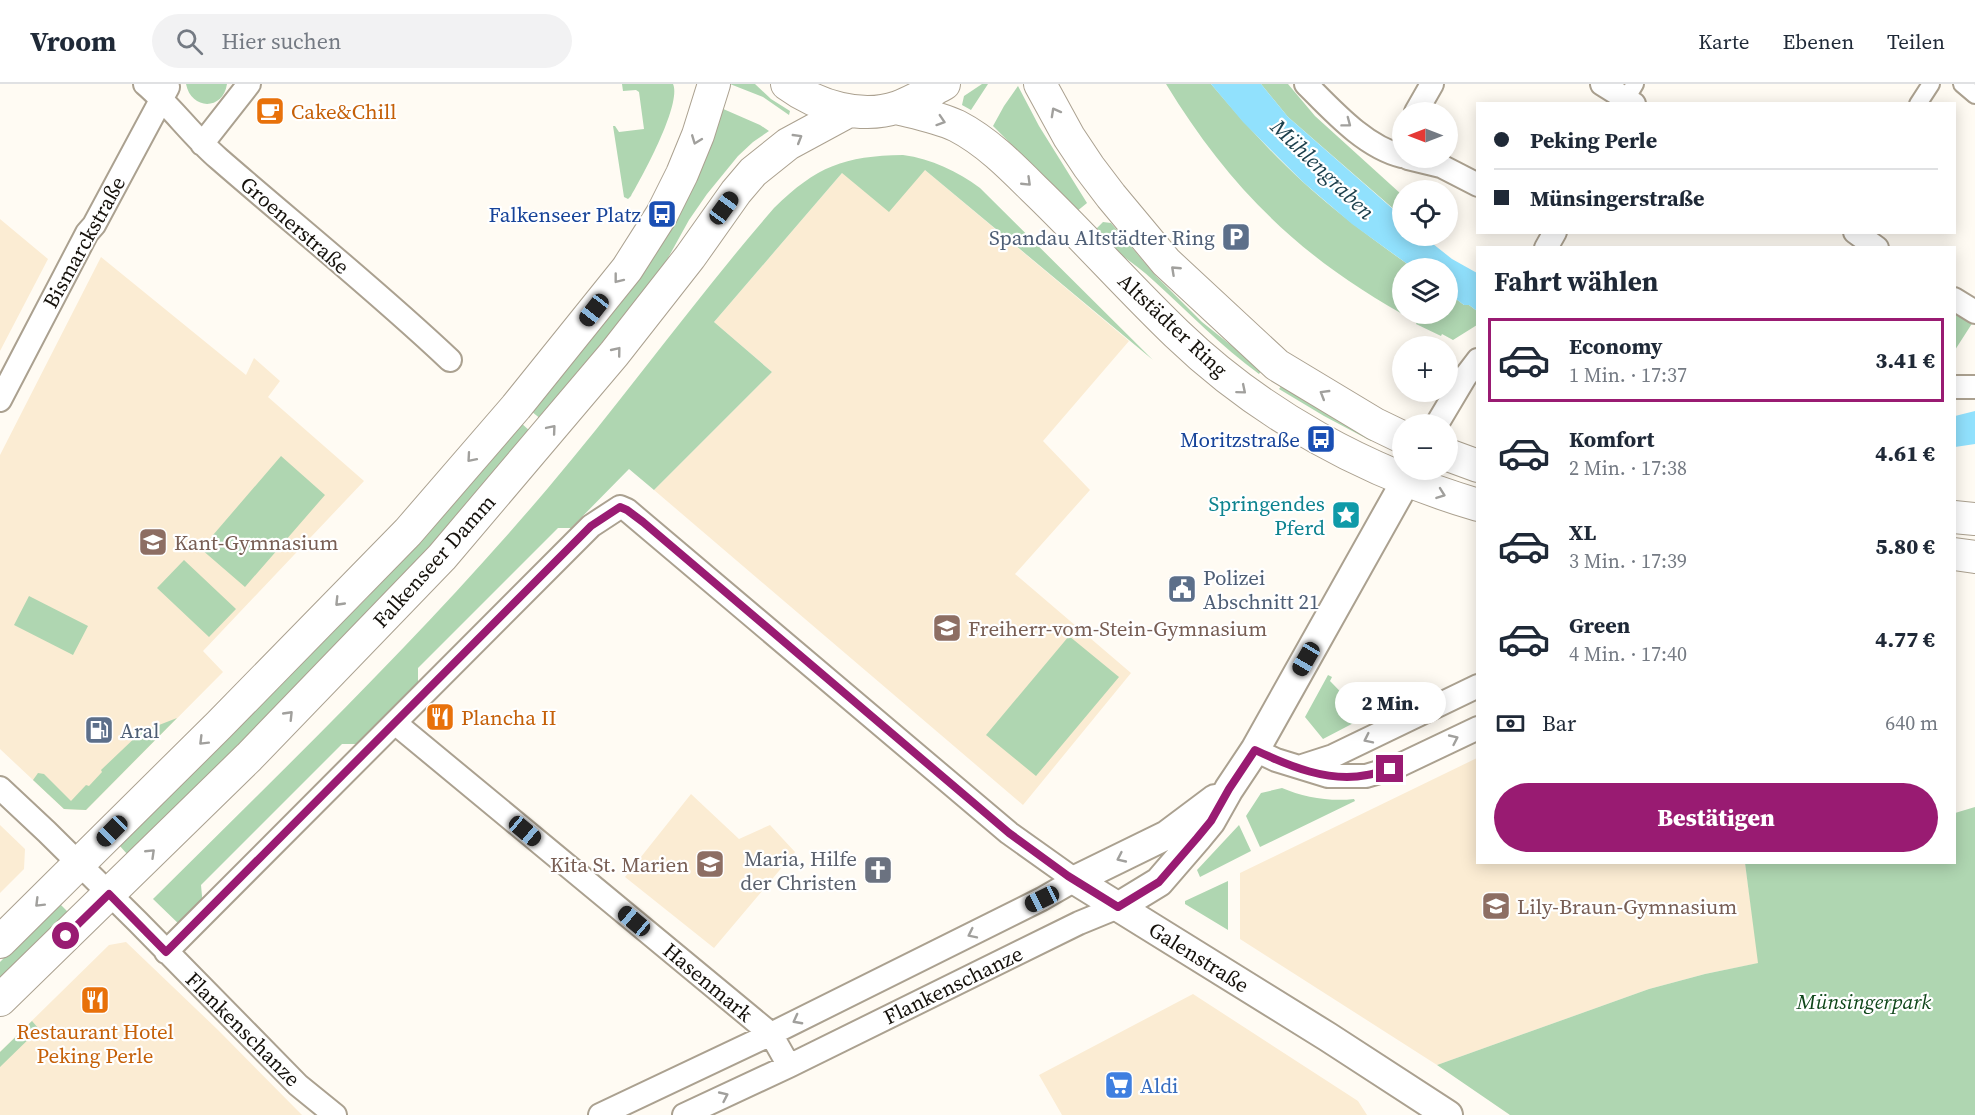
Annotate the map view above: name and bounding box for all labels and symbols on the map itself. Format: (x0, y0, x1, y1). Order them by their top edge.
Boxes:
cafe icon: Cake&Chill (254, 95, 286, 127)
place label: Cake&Chill (291, 97, 396, 126)
north arrow (1392, 102, 1458, 168)
one-way arrow (1051, 108, 1063, 118)
water label: Mühlengraben (1264, 111, 1382, 227)
one-way arrow (935, 113, 946, 126)
one-way arrow (1340, 116, 1351, 127)
one-way arrow (691, 133, 703, 144)
one-way arrow (792, 133, 802, 145)
street label: Groenerstraße (234, 170, 356, 280)
street label: Bismarckstraße (36, 171, 132, 313)
one-way arrow (1019, 174, 1030, 185)
car (706, 188, 742, 228)
bus stop icon: Falkenseer Platz (646, 198, 678, 230)
place label: Falkenseer Platz (488, 200, 641, 229)
parking icon: Spandau Altstädter Ring (1220, 221, 1252, 253)
place label: Spandau Altstädter Ring (989, 223, 1215, 252)
one-way arrow (1171, 266, 1182, 277)
street label: Altstädter Ring (1112, 267, 1234, 384)
one-way arrow (615, 272, 626, 283)
car (576, 290, 612, 330)
one-way arrow (609, 347, 620, 358)
one-way arrow (1235, 382, 1246, 393)
one-way arrow (1320, 389, 1330, 401)
bus stop icon: Moritzstraße (1305, 423, 1337, 455)
one-way arrow (545, 425, 556, 436)
place label: Moritzstraße (1180, 425, 1300, 454)
one-way arrow (467, 452, 478, 462)
one-way arrow (1435, 487, 1446, 499)
street label: Falkenseer Damm (366, 488, 502, 634)
place label: Springendes Pferd (1209, 489, 1325, 542)
place icon: Springendes Pferd (1330, 499, 1362, 531)
school or university icon: Kant-Gymnasium (137, 526, 169, 558)
place label: Kant-Gymnasium (174, 528, 339, 557)
place label: Polizei Abschnitt 21 (1203, 563, 1320, 616)
public building icon: Polizei Abschnitt 21 (1166, 573, 1198, 605)
one-way arrow (335, 595, 346, 605)
school or university icon: Freiherr-vom-Stein-Gymnasium (931, 612, 963, 644)
place label: Freiherr-vom-Stein-Gymnasium (968, 614, 1267, 643)
car (1289, 639, 1323, 679)
callout: 2 Min. (1334, 682, 1446, 724)
restaurant icon: Plancha II (424, 701, 456, 733)
place label: Plancha II (461, 703, 557, 732)
one-way arrow (282, 712, 293, 722)
fuel station icon: Aral (83, 714, 115, 746)
place label: Aral (120, 716, 160, 745)
one-way arrow (1364, 732, 1375, 744)
one-way arrow (199, 734, 209, 745)
one-way arrow (1447, 735, 1458, 747)
route end (1376, 755, 1403, 782)
car (93, 812, 131, 850)
car (505, 813, 545, 849)
place label: Maria, Hilfe der Christen (740, 844, 857, 897)
school or university icon: Kita St. Marien (694, 848, 726, 880)
one-way arrow (144, 850, 155, 861)
place label: Kita St. Marien (550, 850, 689, 879)
one-way arrow (1117, 850, 1128, 862)
church icon: Maria, Hilfe der Christen (862, 854, 894, 886)
car (1022, 883, 1062, 915)
school or university icon: Lily-Braun-Gymnasium (1480, 890, 1512, 922)
place label: Lily-Braun-Gymnasium (1517, 892, 1737, 921)
one-way arrow (36, 895, 47, 906)
car (614, 903, 654, 939)
street label: Galenstraße (1143, 915, 1255, 999)
route start (52, 922, 79, 949)
one-way arrow (967, 926, 978, 938)
street label: Hasenmark (657, 936, 759, 1028)
street label: Flankenschanze (879, 939, 1027, 1031)
street label: Flankenschanze (179, 965, 307, 1093)
restaurant icon: Restaurant Hotel Peking Perle (79, 984, 111, 1016)
park label: Münsingerpark (1796, 987, 1931, 1016)
one-way arrow (792, 1013, 803, 1025)
place label: Restaurant Hotel Peking Perle (16, 1017, 174, 1070)
supermarket icon: Aldi (1103, 1069, 1135, 1101)
place label: Aldi (1140, 1071, 1178, 1100)
one-way arrow (718, 1092, 729, 1104)

